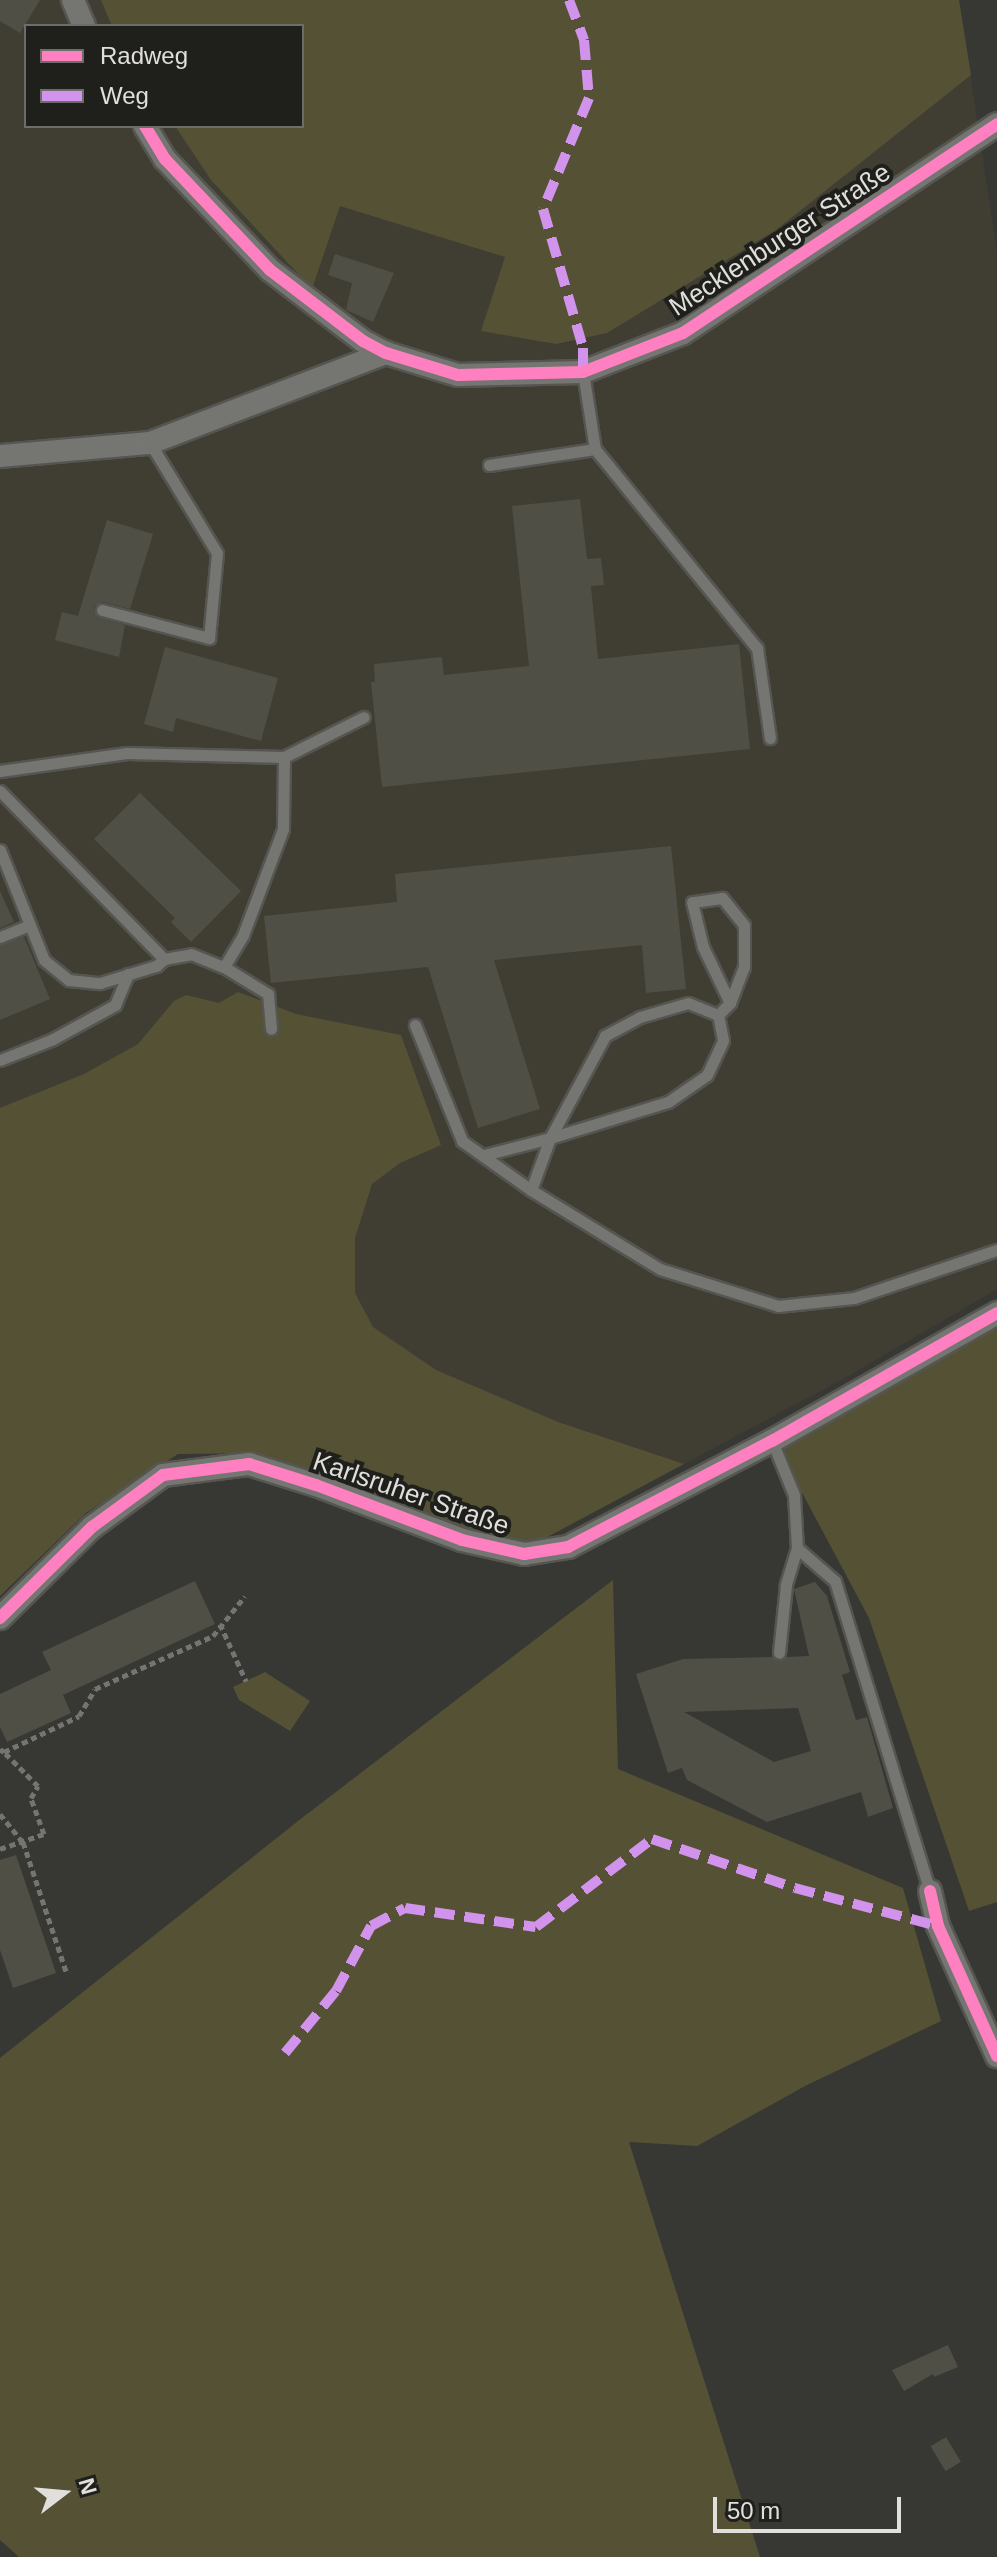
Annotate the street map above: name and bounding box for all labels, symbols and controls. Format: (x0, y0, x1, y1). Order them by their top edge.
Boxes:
legend (24, 24, 304, 128)
text: Radweg (100, 42, 188, 69)
text: Weg (100, 82, 149, 109)
street label: Mecklenburger Straße (664, 157, 896, 323)
street label: Karlsruher Straße (309, 1446, 513, 1542)
north arrow (24, 2453, 104, 2533)
text: N (73, 2475, 102, 2497)
scale bar (717, 2481, 905, 2531)
text: 50 m (727, 2497, 780, 2524)

